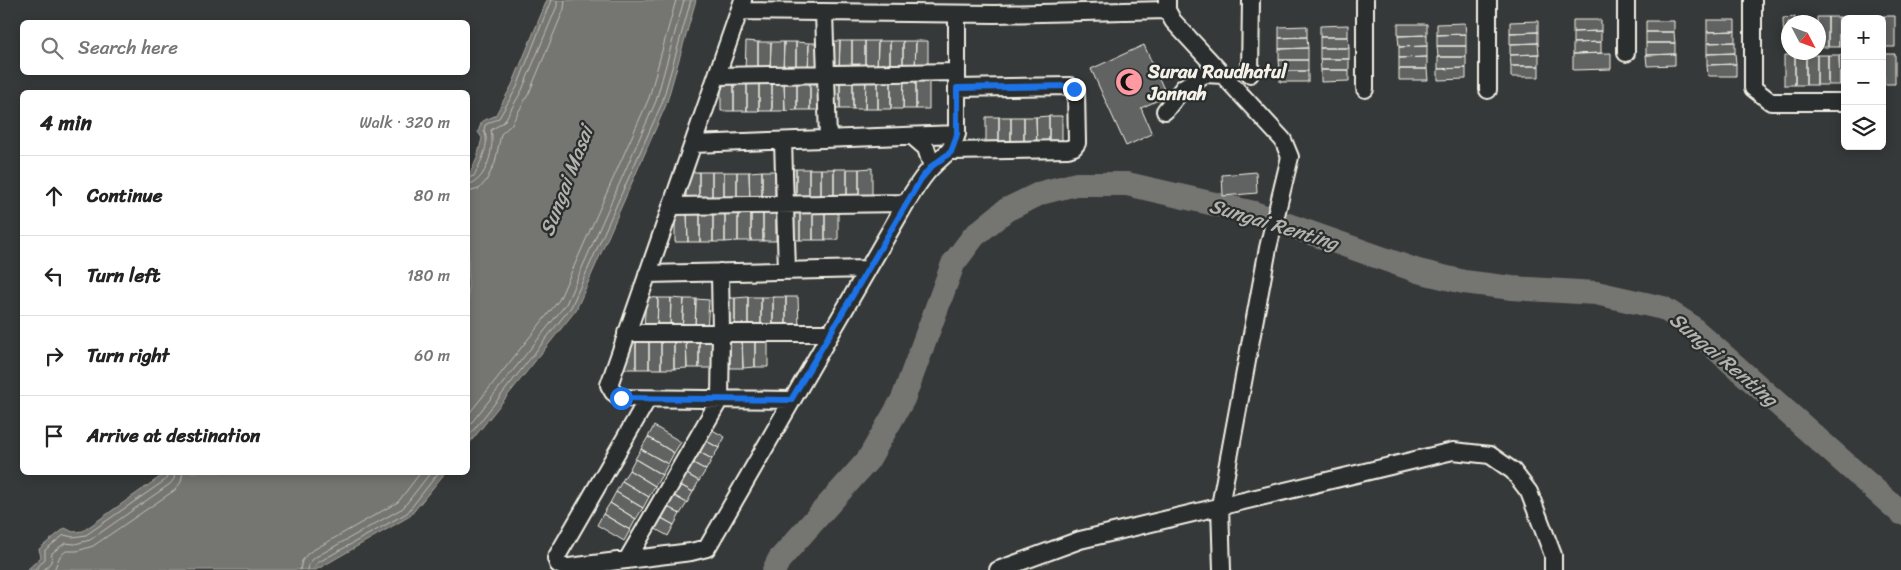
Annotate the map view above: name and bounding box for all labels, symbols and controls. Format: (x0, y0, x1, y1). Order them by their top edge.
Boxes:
north arrow (1781, 15, 1826, 60)
map controls (1841, 15, 1886, 150)
button: + (1841, 15, 1886, 60)
search box (20, 20, 470, 75)
text: Search here (78, 31, 178, 64)
icon: search (38, 34, 66, 62)
place label: Surau Raudhatul Jannah (1147, 55, 1288, 110)
button: − (1841, 60, 1886, 105)
mosque icon: Surau Raudhatul Jannah (1114, 67, 1144, 97)
route end (1063, 78, 1086, 101)
text: 4 min (40, 104, 92, 142)
button: layers (1841, 105, 1886, 150)
text: Walk · 320 m (359, 108, 450, 137)
water label: Sungai Masai (530, 118, 605, 241)
text: Continue (87, 179, 163, 212)
text: 80 m (414, 181, 450, 210)
icon: ahead (40, 182, 68, 210)
water label: Sungai Renting (1205, 188, 1345, 261)
text: Turn left (87, 259, 160, 292)
text: 180 m (407, 261, 450, 290)
icon: left (40, 262, 68, 290)
water label: Sungai Renting (1661, 303, 1787, 417)
text: Turn right (87, 339, 169, 372)
text: 60 m (414, 341, 450, 370)
icon: right (40, 342, 68, 370)
route start (610, 387, 633, 410)
text: Arrive at destination (87, 419, 260, 452)
icon: arrive (40, 422, 68, 450)

